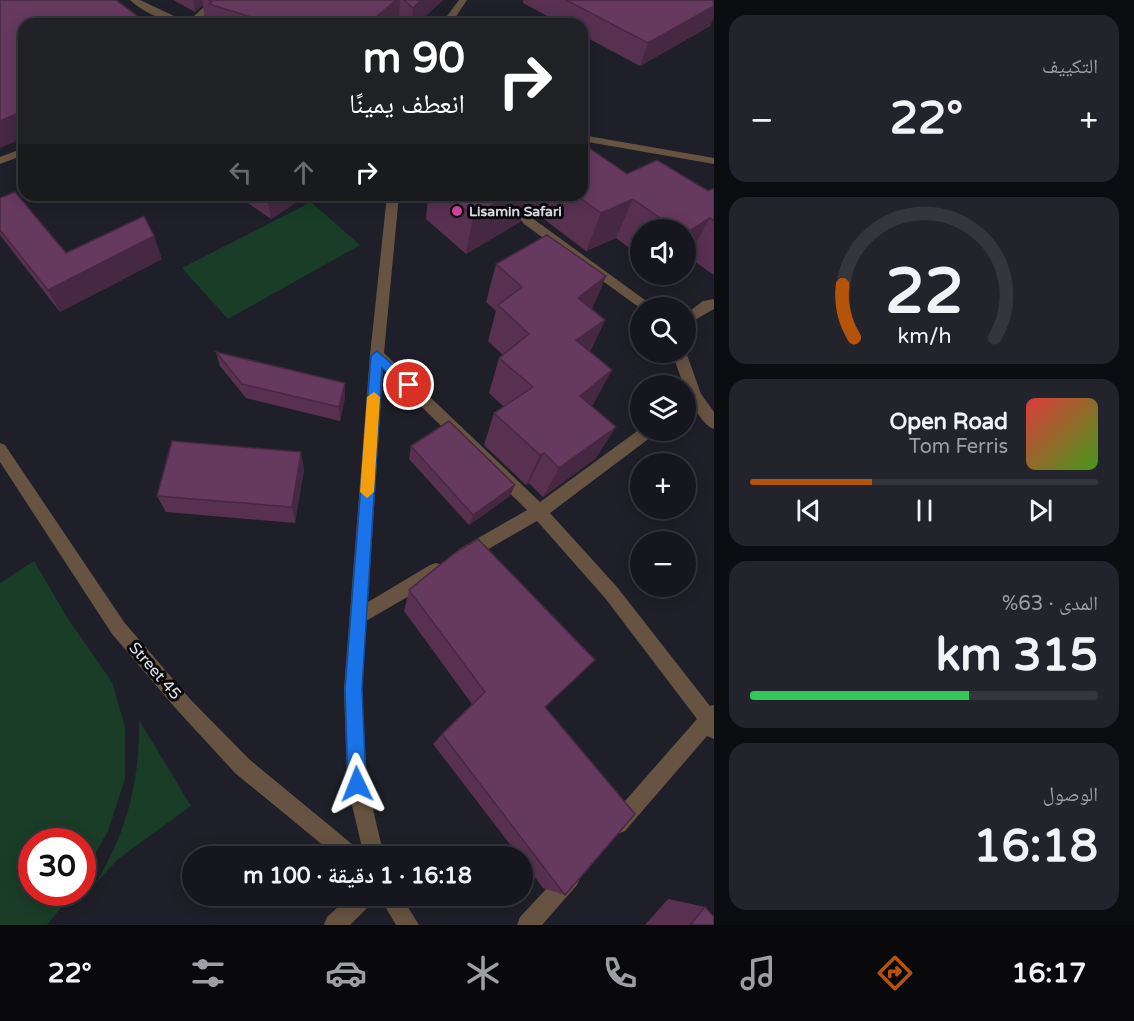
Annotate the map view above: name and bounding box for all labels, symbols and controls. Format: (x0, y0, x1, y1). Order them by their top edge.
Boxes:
text: 90 m (363, 33, 465, 84)
icon: right (486, 42, 564, 120)
text: التكييف (1042, 55, 1098, 79)
text: انعطف يمينًا (349, 88, 465, 121)
text: 22° (890, 92, 963, 146)
text: − (750, 101, 774, 140)
text: + (1079, 101, 1098, 140)
icon: left (224, 156, 257, 189)
icon: ahead (287, 156, 320, 189)
icon: right (350, 156, 383, 189)
place label: Lisamin Safari (469, 203, 562, 220)
marker: Lisamin Safari (450, 204, 464, 218)
map controls (630, 219, 696, 597)
button: sound (630, 219, 696, 285)
text: 22 (885, 255, 963, 330)
button: search (630, 297, 696, 363)
text: km/h (897, 323, 951, 349)
pin (383, 359, 434, 410)
icon: arrive (392, 368, 425, 401)
button: layers (630, 375, 696, 441)
text: Open Road (890, 409, 1008, 435)
text: Tom Ferris (909, 435, 1008, 459)
button: + (630, 453, 696, 519)
icon: previous (792, 494, 825, 527)
icon: pause (908, 494, 941, 527)
icon: next (1024, 494, 1057, 527)
button: − (630, 531, 696, 597)
text: المدى · 63% (1002, 592, 1098, 616)
text: 315 km (936, 629, 1098, 683)
street label: Street 45 (124, 638, 186, 704)
position arrow (325, 752, 389, 816)
text: الوصول (1043, 783, 1098, 807)
text: 16:18 (973, 820, 1098, 874)
speed limit sign: 30 (18, 828, 96, 906)
text: 16:18 · 1 دقيقة · 100 m (243, 863, 472, 889)
icon: filters (187, 952, 229, 994)
icon: car (325, 952, 367, 994)
icon: climate (462, 952, 504, 994)
icon: phone (599, 952, 641, 994)
icon: music (737, 952, 779, 994)
icon: directions (874, 952, 916, 994)
text: 22° (48, 957, 92, 990)
text: 16:17 (1011, 957, 1086, 990)

